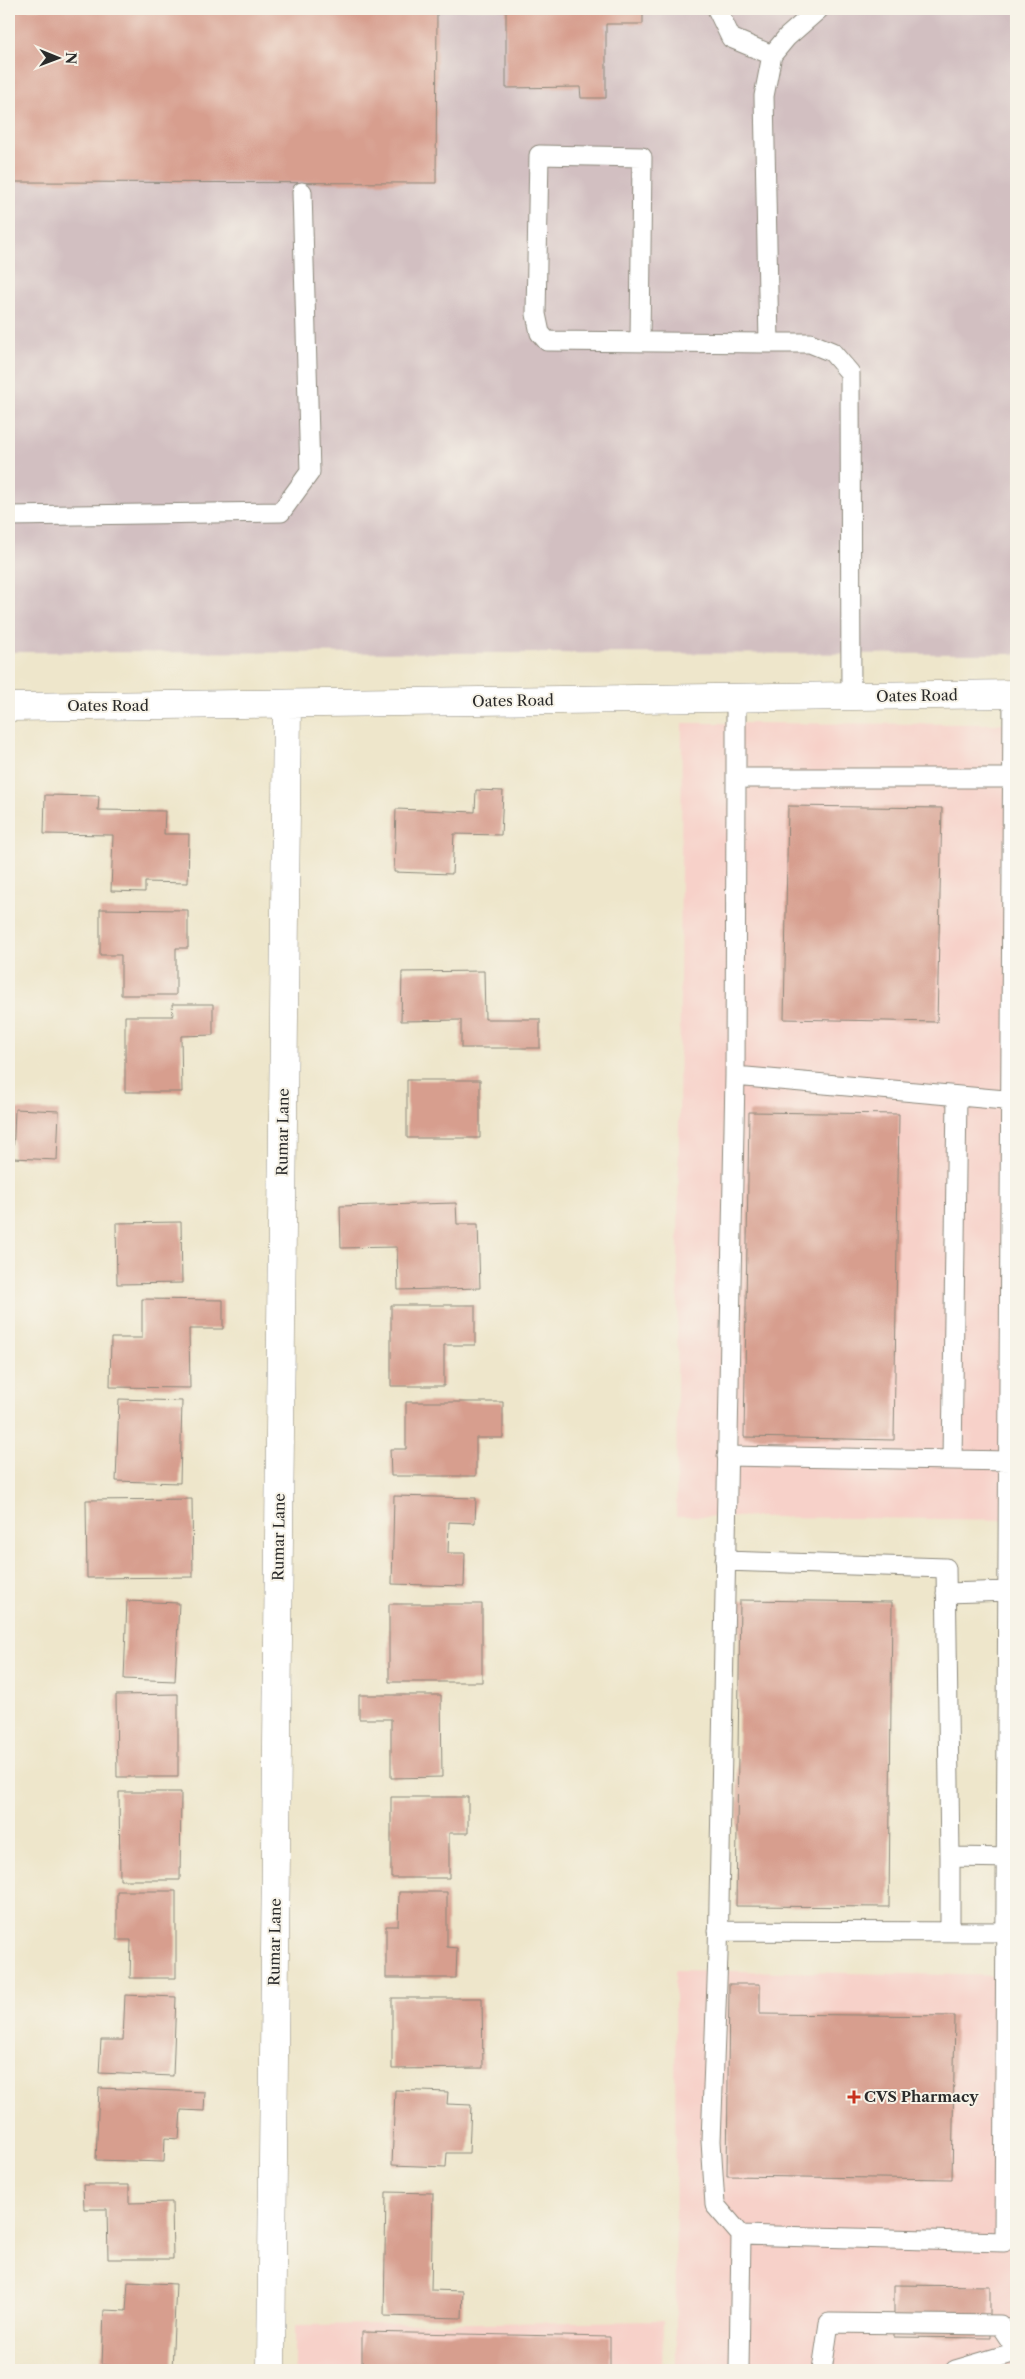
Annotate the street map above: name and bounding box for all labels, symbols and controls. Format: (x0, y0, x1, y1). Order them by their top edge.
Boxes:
north arrow (32, 32, 82, 82)
text: N (62, 52, 80, 64)
street label: Oates Road (876, 685, 958, 706)
street label: Oates Road (472, 690, 554, 711)
street label: Oates Road (67, 696, 149, 715)
street label: Rumar Lane (272, 1088, 293, 1176)
street label: Rumar Lane (268, 1493, 289, 1581)
street label: Rumar Lane (264, 1898, 285, 1986)
place label: CVS Pharmacy (864, 2087, 979, 2106)
marker: CVS Pharmacy (848, 2091, 860, 2103)

